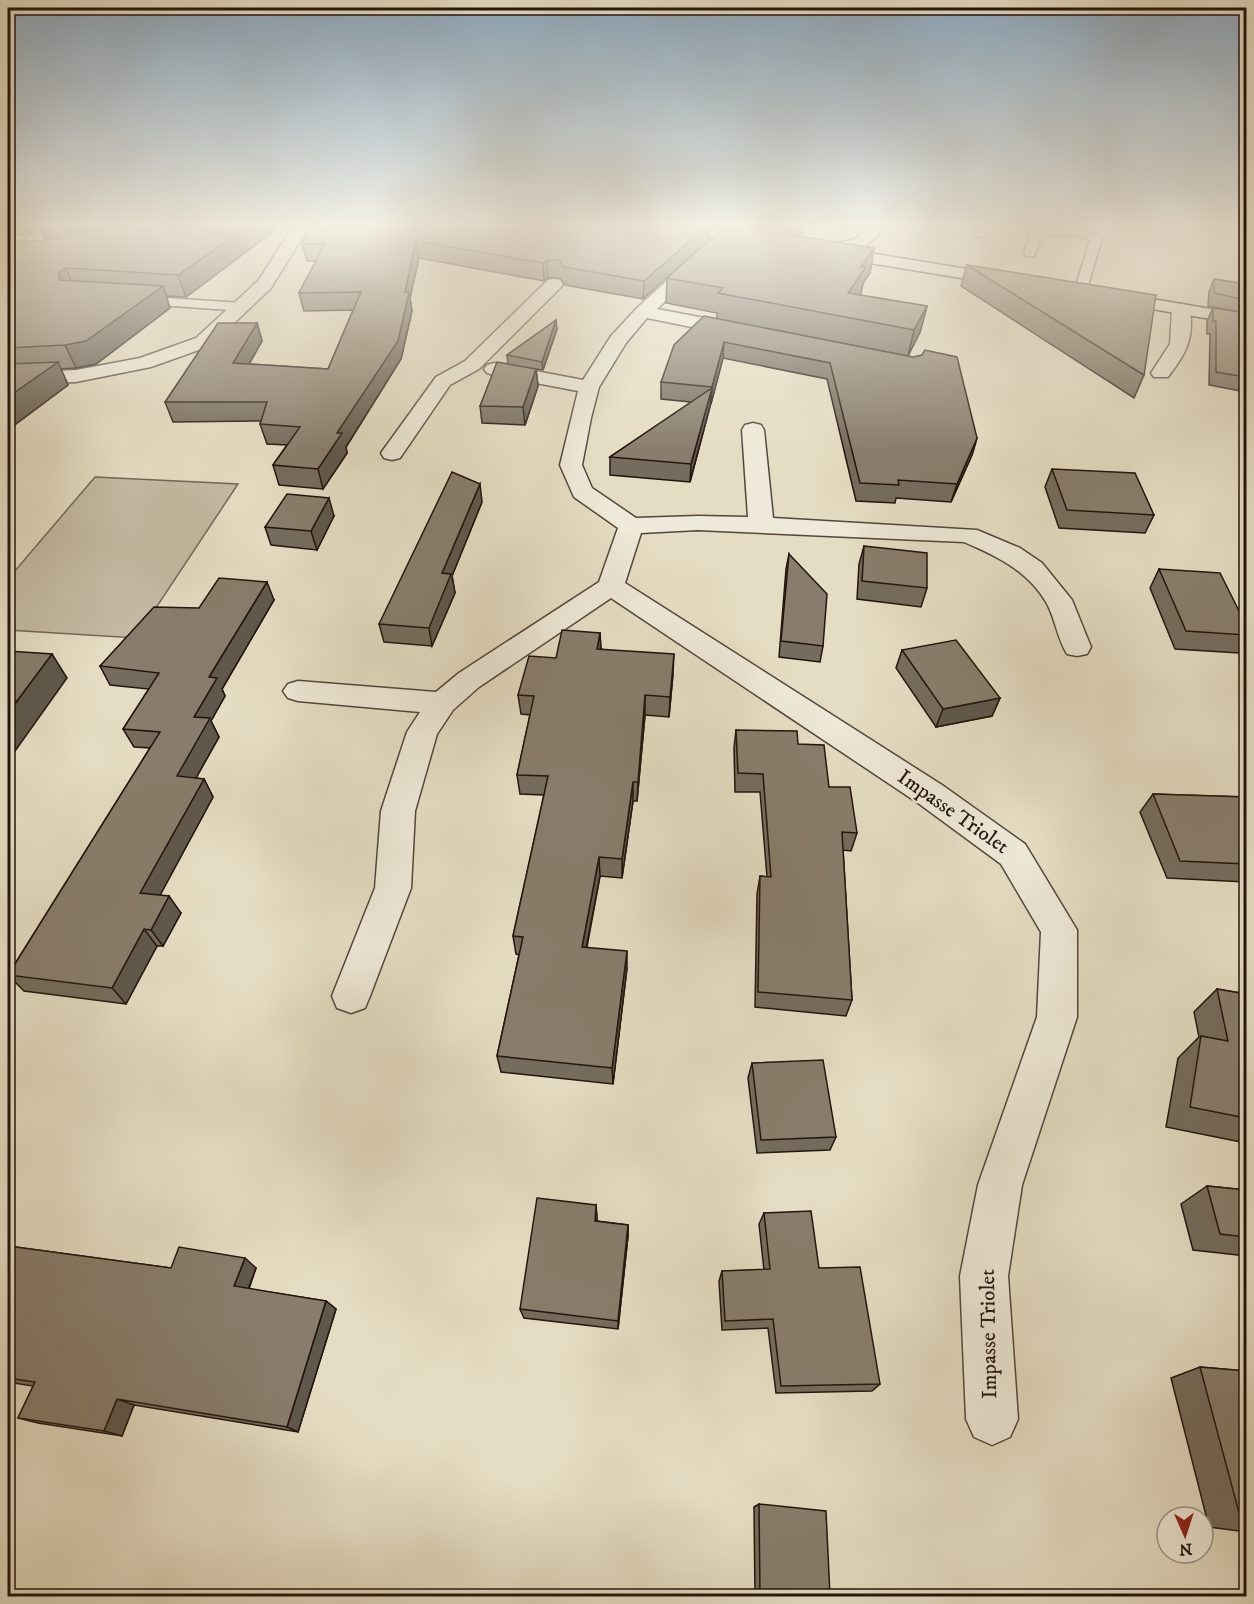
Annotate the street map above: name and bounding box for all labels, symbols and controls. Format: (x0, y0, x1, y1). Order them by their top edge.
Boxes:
street label: Impasse Triolet (892, 764, 1014, 860)
street label: Impasse Triolet (975, 1269, 1003, 1399)
north arrow (1155, 1505, 1215, 1565)
text: N (1179, 1539, 1193, 1559)

